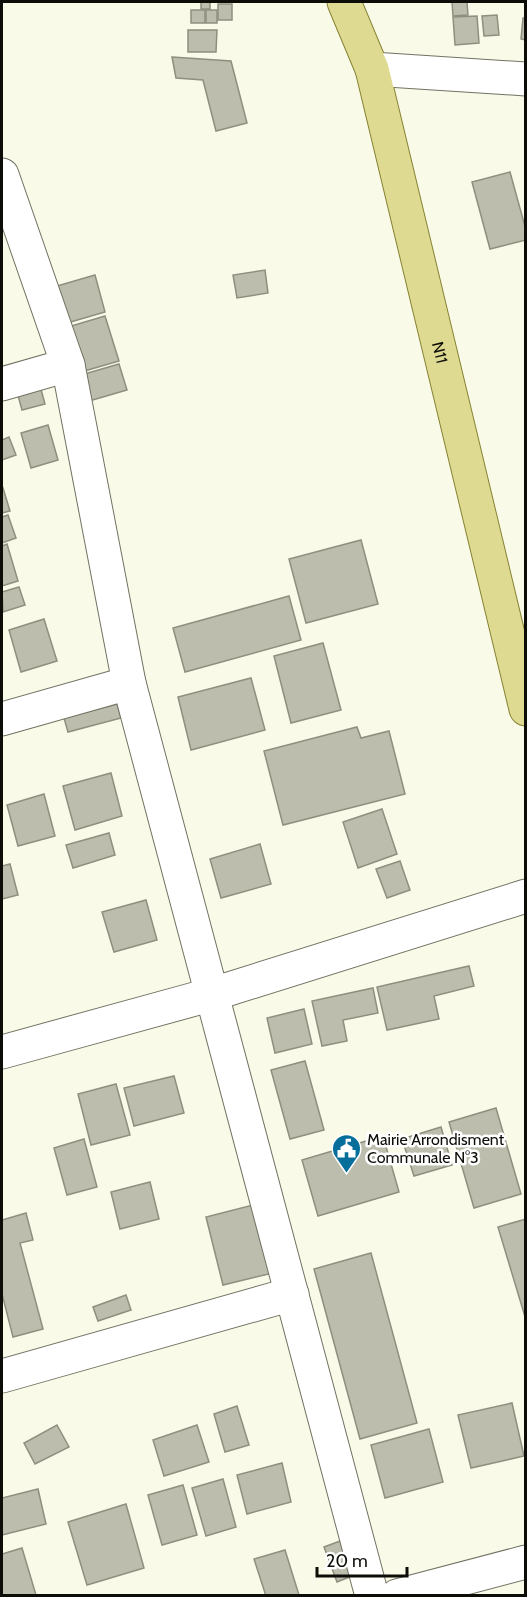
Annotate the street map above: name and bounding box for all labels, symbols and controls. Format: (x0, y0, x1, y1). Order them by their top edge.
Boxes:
street label: N11 (428, 340, 451, 365)
place label: Mairie Arrondisment Communale N°3 (367, 1130, 505, 1167)
public building icon: Mairie Arrondisment Communale N°3 (330, 1132, 362, 1174)
scale bar (317, 1540, 407, 1578)
text: 20 m (326, 1550, 368, 1572)

